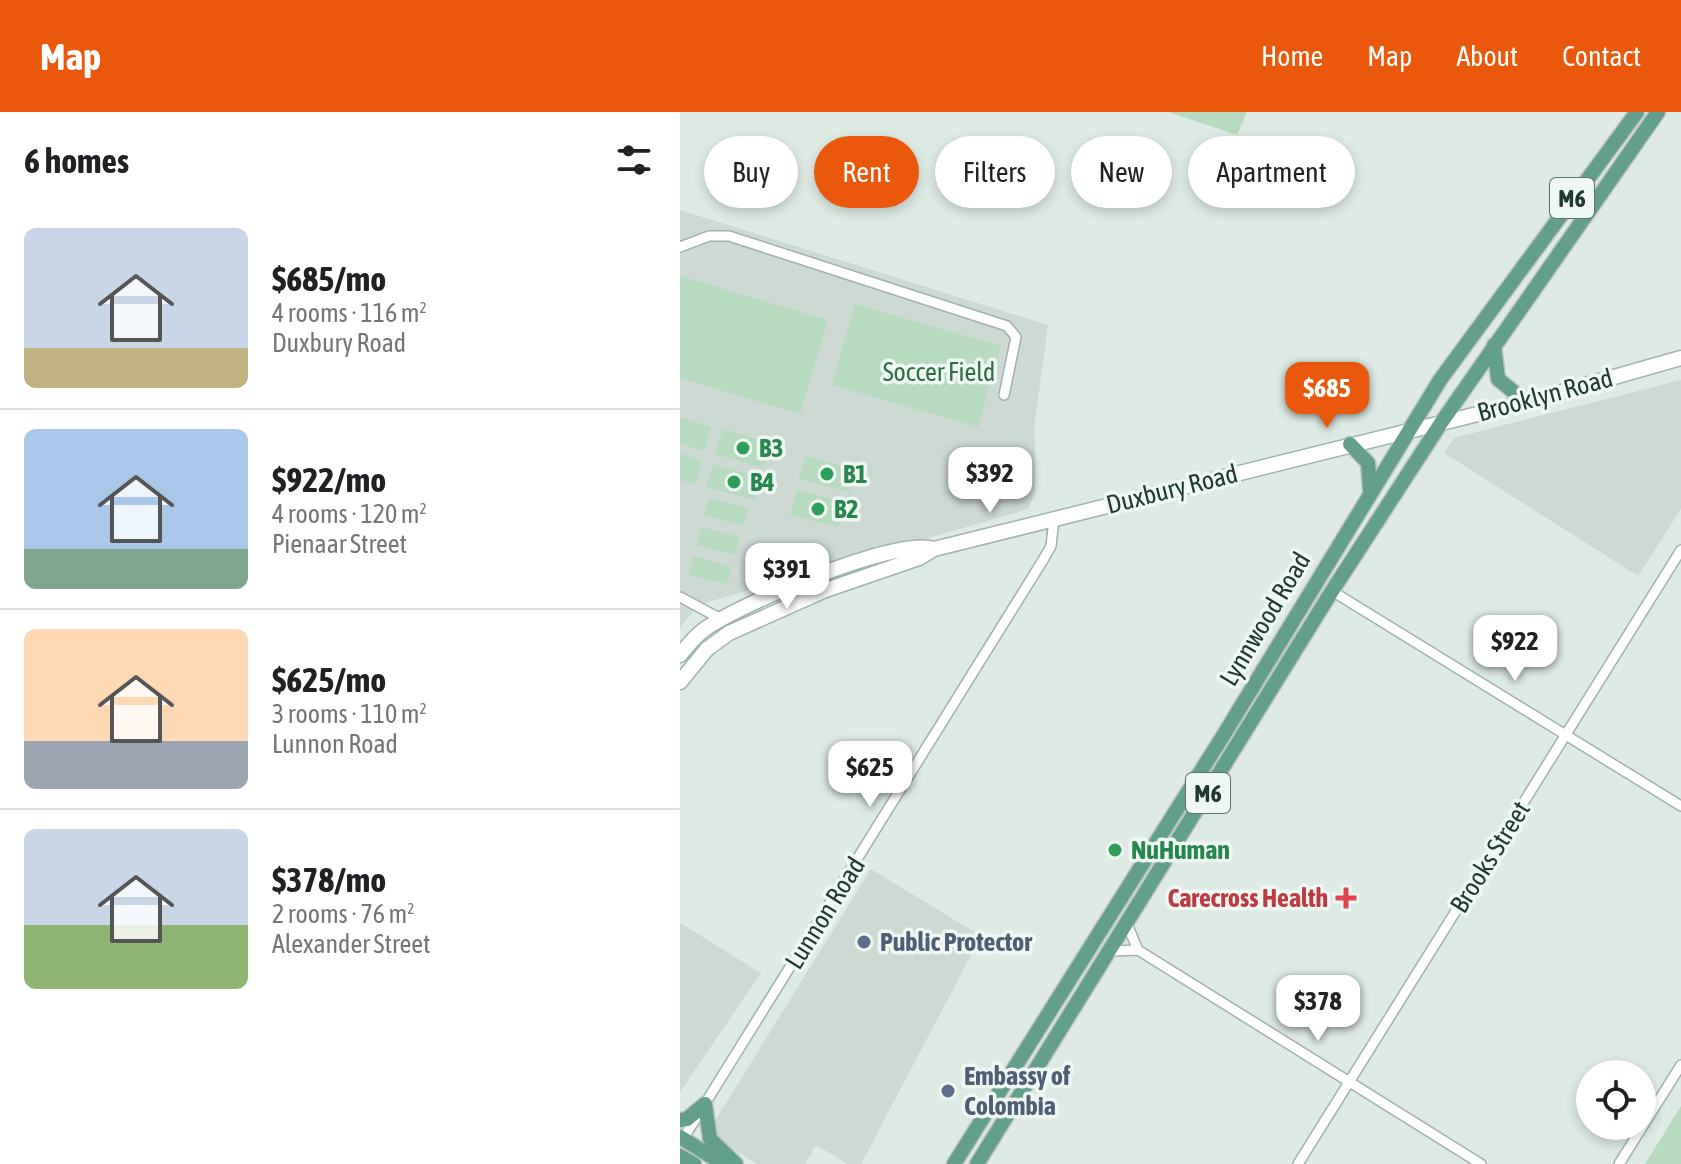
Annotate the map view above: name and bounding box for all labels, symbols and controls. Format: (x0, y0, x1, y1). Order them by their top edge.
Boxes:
text: Map (40, 35, 101, 78)
text: Home (1261, 40, 1323, 72)
text: Map (1367, 40, 1412, 72)
text: About (1456, 40, 1518, 72)
text: Contact (1562, 40, 1641, 72)
chip: Buy (704, 136, 798, 208)
chip: Rent (814, 136, 919, 208)
chip: Filters (935, 136, 1055, 208)
chip: New (1071, 136, 1172, 208)
chip: Apartment (1188, 136, 1355, 208)
icon: filters (612, 138, 656, 182)
text: 6 homes (24, 141, 129, 180)
road number: M6 (1550, 178, 1594, 218)
text: $685/mo (272, 259, 386, 298)
icon: home (88, 260, 184, 356)
text: 4 rooms · 116 m² (272, 298, 427, 328)
text: Duxbury Road (272, 328, 406, 358)
park label: Soccer Field (883, 357, 995, 387)
pin: $685 (1280, 362, 1374, 430)
street label: Brooklyn Road (1474, 363, 1616, 427)
text: $685 (1303, 373, 1351, 403)
place label: B3 (759, 433, 784, 463)
marker: B3 (734, 439, 752, 457)
pin: $392 (943, 447, 1037, 515)
text: $392 (966, 458, 1014, 488)
street label: Duxbury Road (1103, 458, 1241, 520)
place label: B1 (843, 459, 868, 489)
text: $922/mo (272, 460, 386, 499)
icon: home (88, 461, 184, 557)
marker: B1 (818, 465, 836, 483)
place label: B4 (750, 467, 775, 497)
marker: B4 (725, 473, 743, 491)
place label: B2 (834, 494, 859, 524)
text: 4 rooms · 120 m² (272, 499, 427, 529)
marker: B2 (809, 500, 827, 518)
text: Pienaar Street (272, 529, 407, 559)
pin: $391 (740, 543, 834, 611)
street label: Lynnwood Road (1213, 547, 1317, 691)
text: $391 (763, 554, 811, 584)
pin: $922 (1468, 615, 1562, 683)
text: $922 (1491, 626, 1539, 656)
text: $625/mo (272, 660, 386, 699)
icon: home (88, 661, 184, 757)
text: 3 rooms · 110 m² (272, 699, 427, 729)
text: Lunnon Road (272, 729, 398, 759)
pin: $625 (823, 741, 917, 809)
text: $625 (846, 752, 894, 782)
road number: M6 (1186, 773, 1230, 813)
street label: Brooks Street (1444, 796, 1536, 918)
place label: NuHuman (1131, 835, 1230, 865)
marker: NuHuman (1106, 841, 1124, 859)
street label: Lunnon Road (779, 852, 871, 974)
text: $378/mo (272, 860, 386, 899)
icon: home (88, 861, 184, 957)
place label: Carecross Health (1167, 883, 1328, 913)
marker: Carecross Health (1335, 887, 1357, 909)
text: 2 rooms · 76 m² (272, 899, 414, 929)
place label: Public Protector (880, 927, 1033, 957)
text: Alexander Street (272, 929, 431, 959)
marker: Public Protector (855, 933, 873, 951)
pin: $378 (1271, 975, 1365, 1043)
text: $378 (1294, 986, 1342, 1016)
map controls (1576, 1060, 1656, 1140)
button: locate (1576, 1060, 1656, 1140)
place label: Embassy of Colombia (964, 1061, 1071, 1121)
marker: Embassy of Colombia (939, 1082, 957, 1100)

